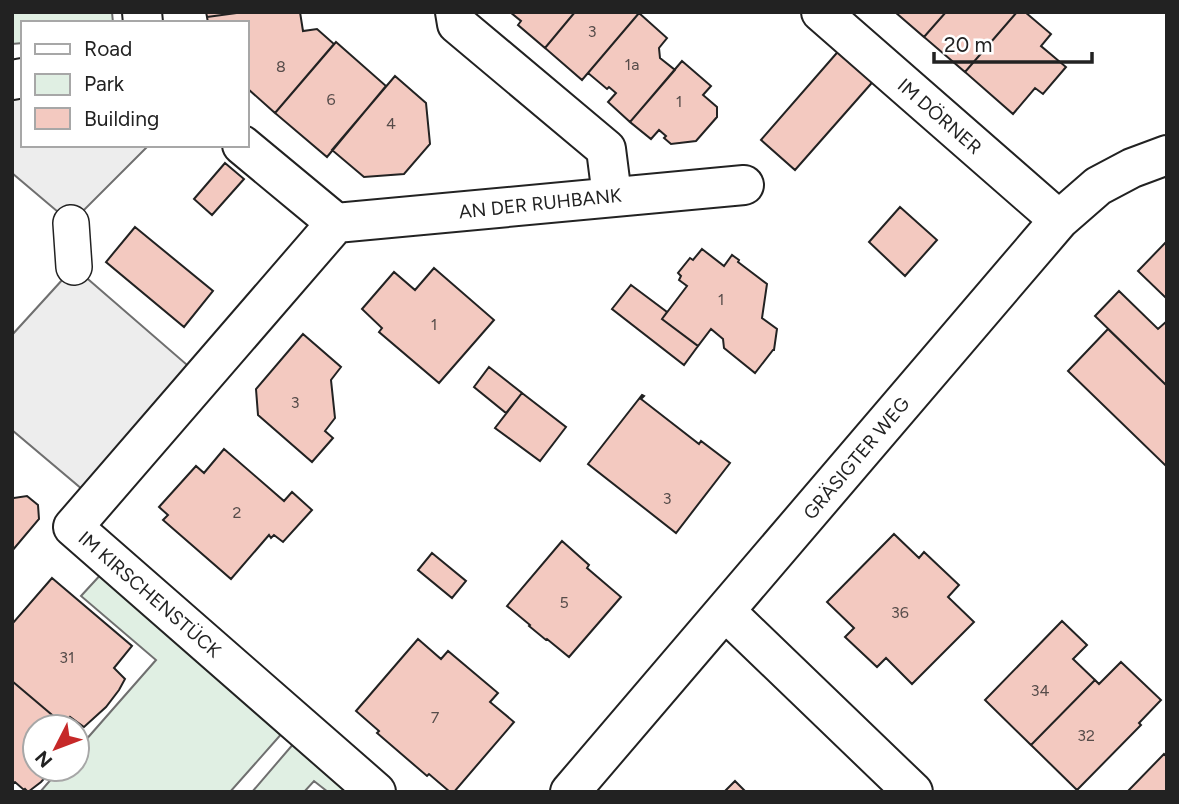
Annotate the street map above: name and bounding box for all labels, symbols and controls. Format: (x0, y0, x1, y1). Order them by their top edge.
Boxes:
legend (21, 21, 248, 147)
scale bar (934, 21, 1092, 65)
house number: 3 (588, 22, 596, 41)
text: 20 m (944, 32, 992, 57)
text: Road (84, 36, 132, 61)
house number: 1a (625, 55, 639, 74)
house number: 8 (276, 57, 286, 76)
text: Park (84, 71, 125, 96)
street label: IM DÖRNER (893, 74, 986, 159)
house number: 6 (326, 90, 336, 109)
house number: 1 (676, 92, 682, 111)
text: Building (84, 106, 159, 131)
house number: 4 (386, 114, 396, 133)
street label: AN DER RUHBANK (458, 183, 623, 223)
house number: 1 (718, 290, 724, 309)
house number: 1 (431, 315, 437, 334)
street label: GRÄSIGTER WEG (798, 392, 914, 524)
house number: 3 (291, 393, 299, 412)
house number: 3 (663, 489, 671, 508)
house number: 2 (233, 503, 241, 522)
street label: IM KIRSCHENSTÜCK (74, 526, 226, 663)
house number: 5 (559, 593, 569, 612)
house number: 36 (891, 603, 909, 622)
house number: 31 (59, 648, 75, 667)
house number: 34 (1031, 681, 1049, 700)
house number: 7 (431, 708, 440, 727)
north arrow (21, 713, 91, 783)
house number: 32 (1077, 726, 1095, 745)
text: N (30, 746, 57, 772)

